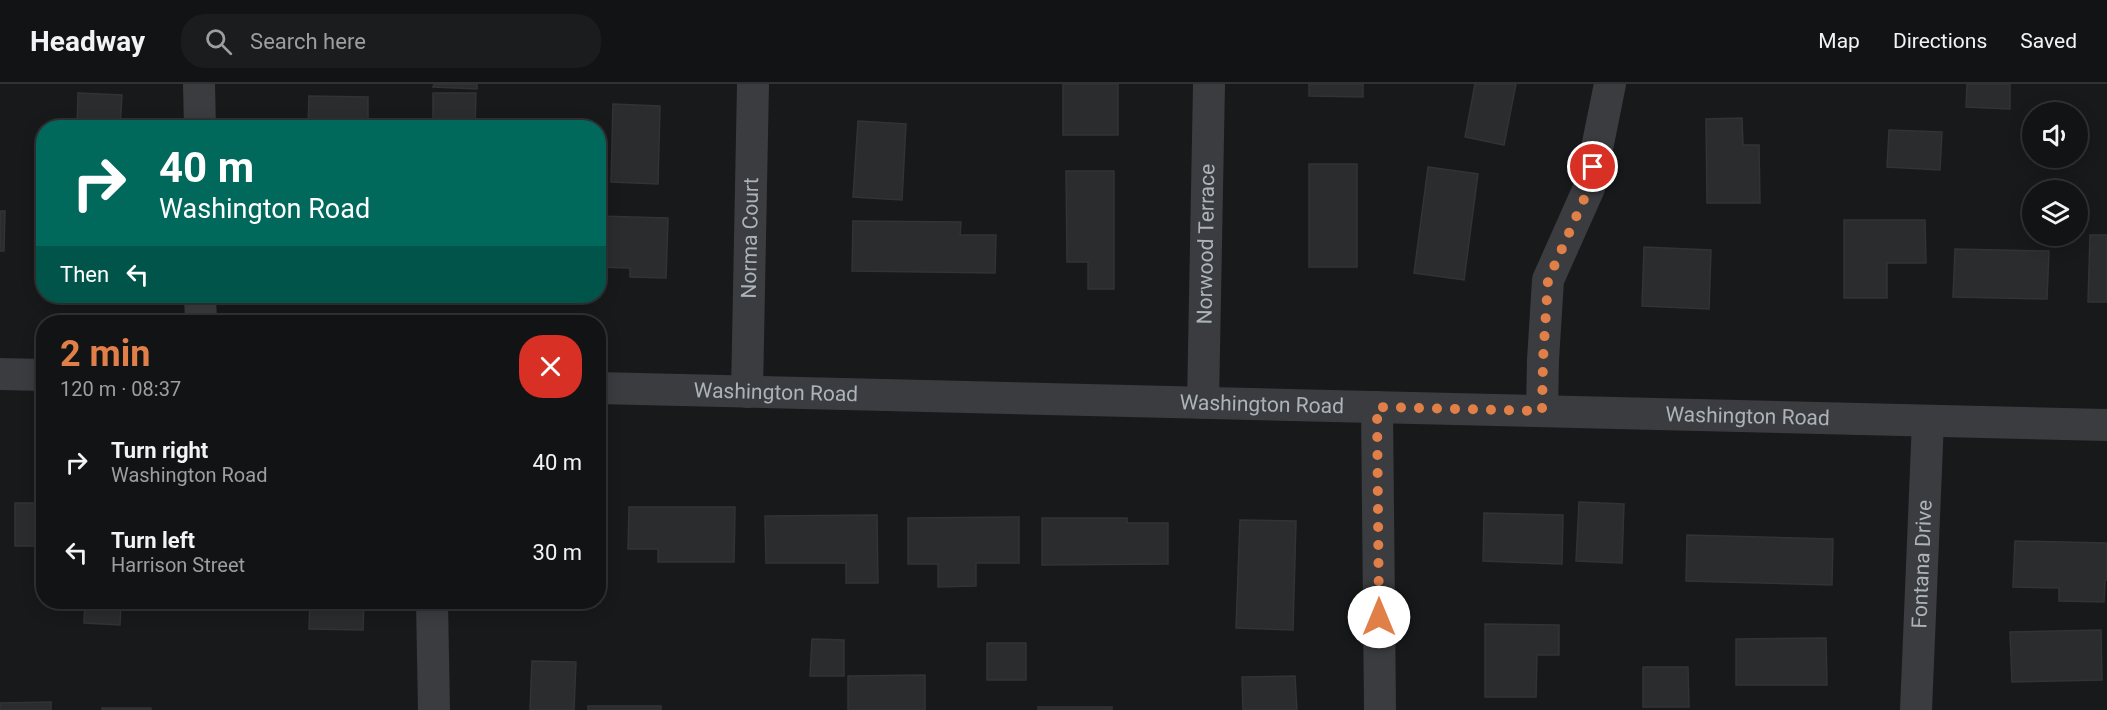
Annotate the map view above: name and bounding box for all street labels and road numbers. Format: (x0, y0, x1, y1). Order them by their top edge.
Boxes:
street label: Norwood Terrace (1192, 163, 1219, 325)
street label: Norma Court (737, 177, 763, 299)
street label: Washington Road (693, 378, 858, 406)
street label: Washington Road (1179, 390, 1344, 418)
street label: Washington Road (1665, 402, 1830, 430)
street label: Fontana Drive (1907, 499, 1937, 629)

